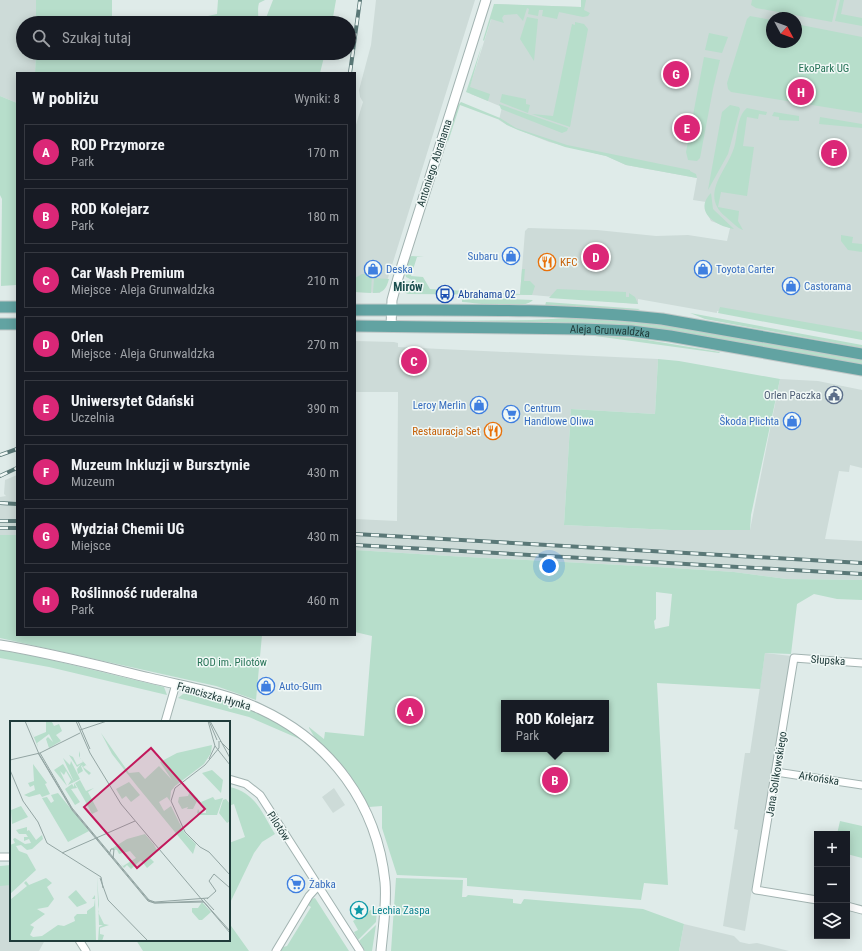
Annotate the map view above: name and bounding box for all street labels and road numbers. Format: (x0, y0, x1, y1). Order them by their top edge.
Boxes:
street label: Antoniego Abrahama (414, 118, 455, 209)
street label: Aleja Grunwaldzka (570, 323, 651, 340)
street label: Słupska (810, 653, 846, 668)
street label: Franciszka Hynka (176, 680, 252, 713)
street label: Jana Solikowskiego (763, 730, 790, 818)
street label: Arkońska (798, 769, 840, 788)
street label: Pilotów (264, 809, 293, 843)

